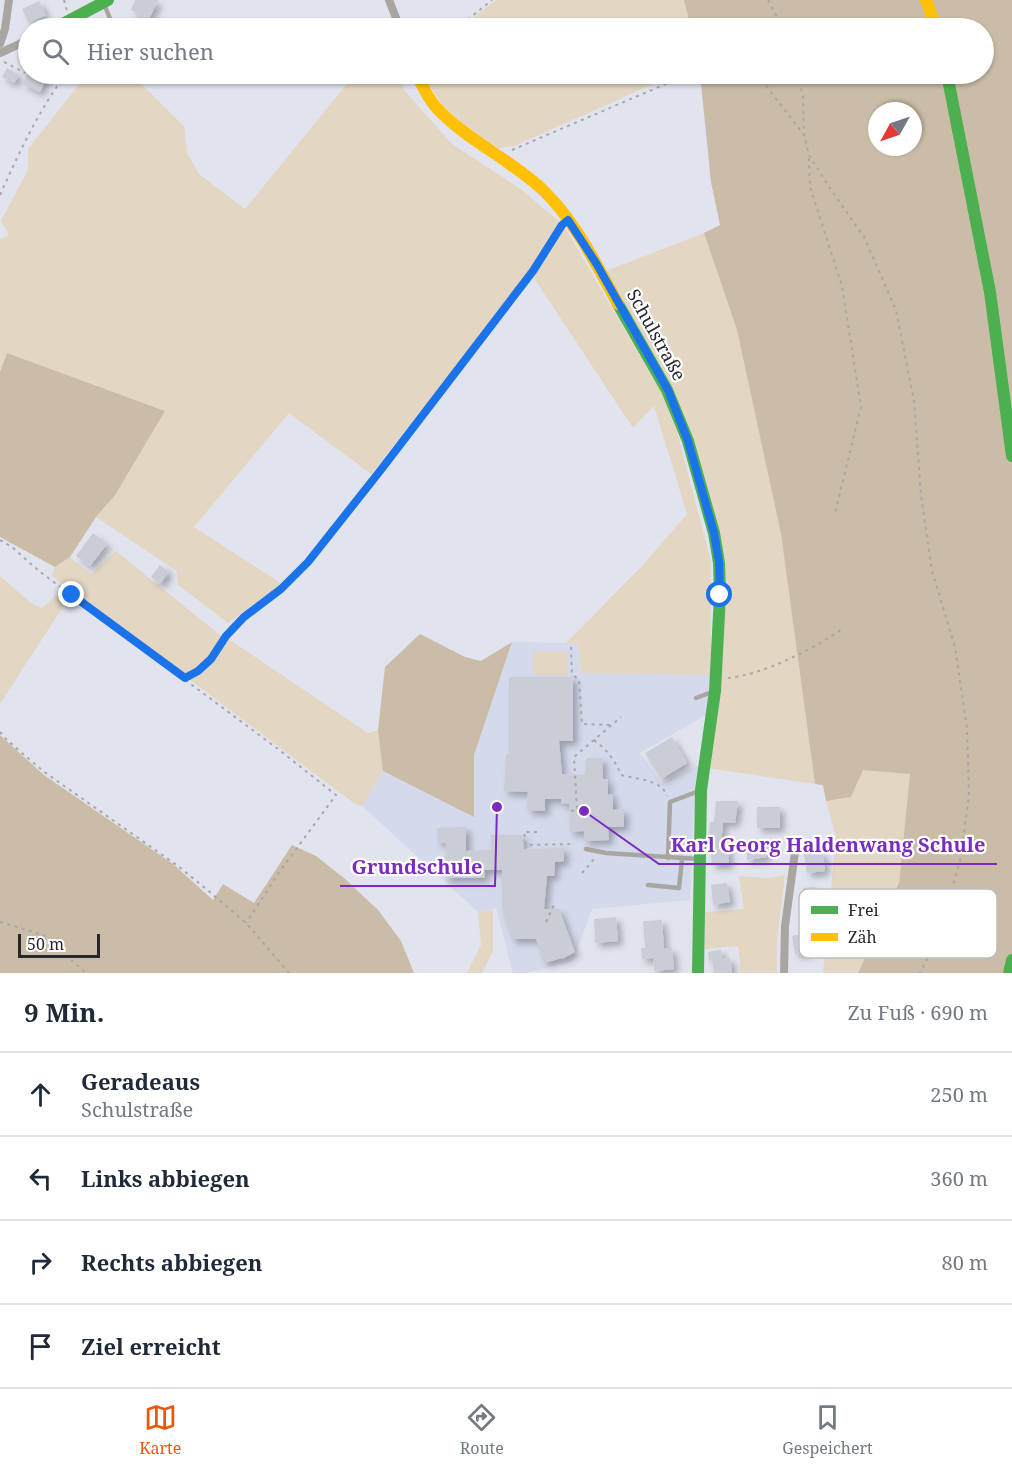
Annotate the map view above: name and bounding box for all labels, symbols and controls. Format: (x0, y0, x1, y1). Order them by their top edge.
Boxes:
search box (18, 18, 994, 84)
icon: search (39, 35, 72, 68)
text: Hier suchen (87, 36, 214, 66)
north arrow (868, 102, 922, 156)
street label: Schulstraße (622, 284, 692, 385)
route end (58, 581, 84, 607)
route start (706, 581, 732, 607)
callout: Karl Georg Haldenwang Schule (659, 826, 997, 864)
text: Karl Georg Haldenwang Schule (671, 831, 985, 858)
callout: Grundschule (340, 848, 495, 886)
text: Grundschule (352, 853, 482, 880)
legend (799, 889, 997, 958)
text: Frei (848, 899, 879, 921)
text: Zäh (848, 926, 877, 948)
scale bar (18, 931, 100, 958)
text: 50 m (27, 933, 64, 955)
text: 9 Min. (24, 994, 104, 1030)
text: Zu Fuß · 690 m (848, 999, 988, 1026)
text: Geradeaus (81, 1066, 200, 1096)
icon: ahead (24, 1078, 57, 1111)
text: 250 m (930, 1081, 988, 1108)
text: Schulstraße (81, 1096, 193, 1123)
icon: left (24, 1162, 57, 1195)
text: Links abbiegen (81, 1163, 250, 1193)
text: 360 m (930, 1165, 988, 1192)
icon: right (24, 1246, 57, 1279)
text: Rechts abbiegen (81, 1247, 262, 1277)
text: 80 m (942, 1249, 988, 1276)
icon: arrive (24, 1330, 57, 1363)
text: Ziel erreicht (81, 1331, 221, 1361)
tab: Karte (139, 1401, 181, 1459)
tab: Route (460, 1401, 504, 1459)
tab: Gespeichert (782, 1401, 873, 1459)

